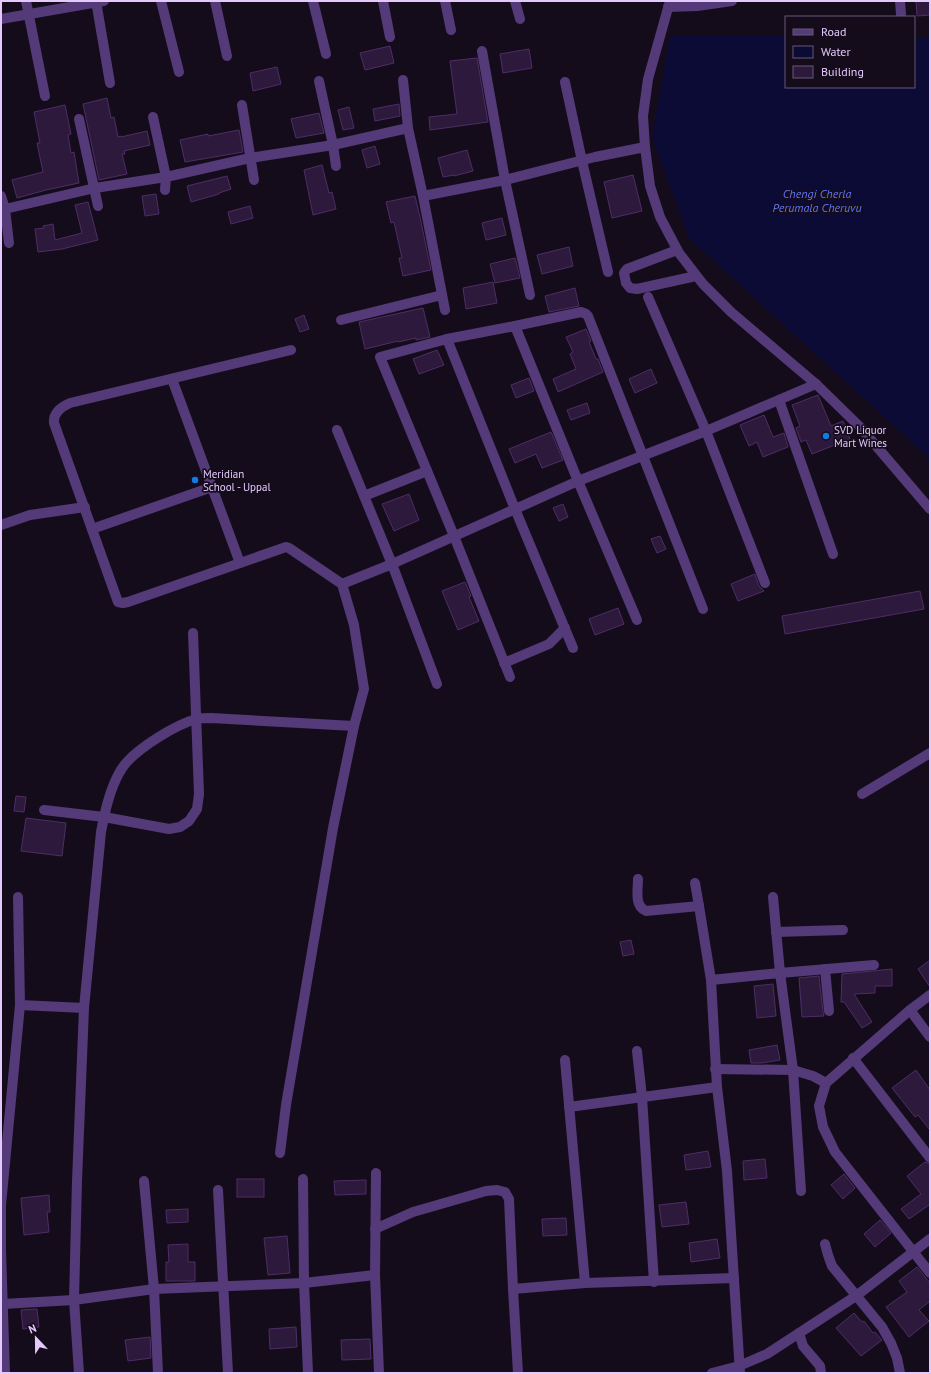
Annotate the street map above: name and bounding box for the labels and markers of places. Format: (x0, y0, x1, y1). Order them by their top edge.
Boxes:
place label: SVD Liquor Mart Wines (834, 423, 887, 450)
marker: SVD Liquor Mart Wines (821, 431, 831, 441)
place label: Meridian School - Uppal (203, 467, 271, 494)
marker: Meridian School - Uppal (190, 475, 200, 485)

